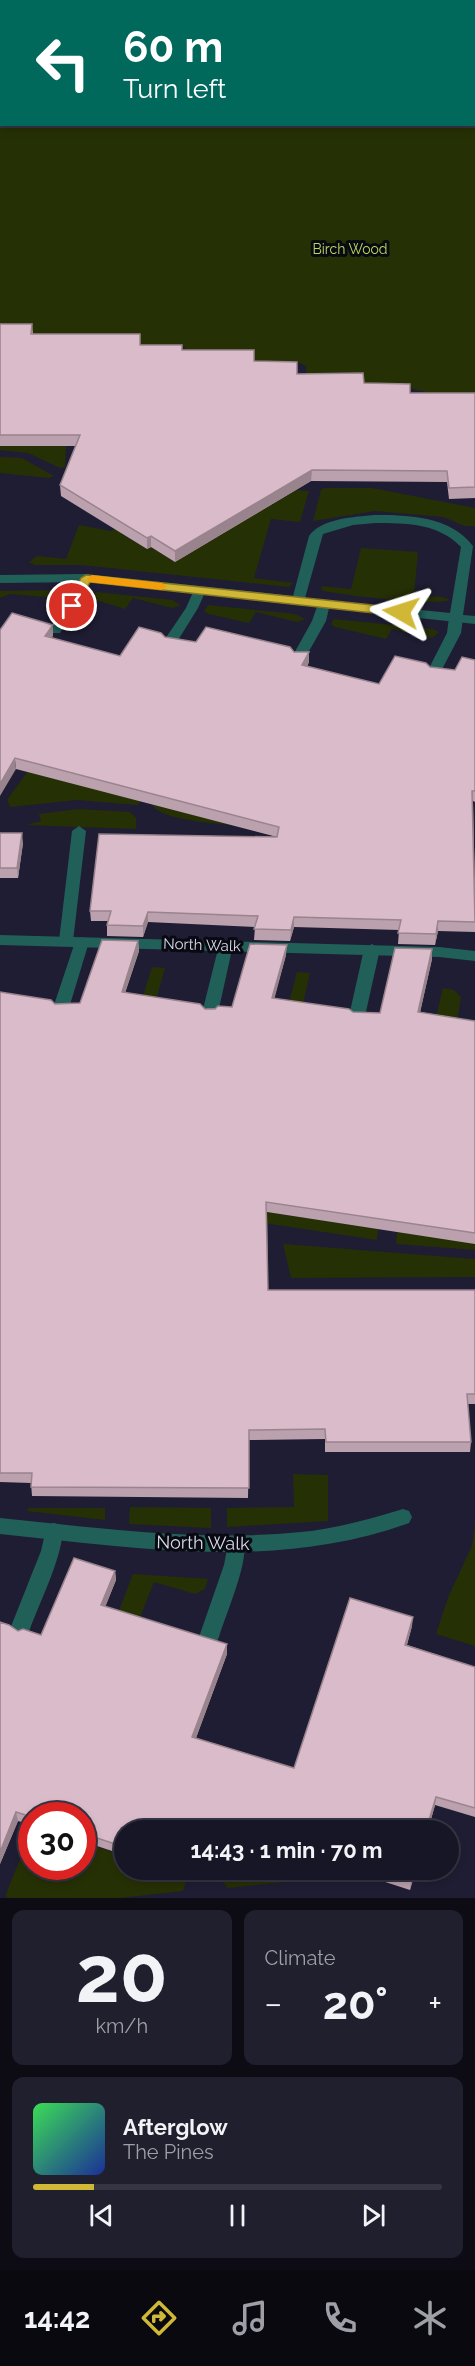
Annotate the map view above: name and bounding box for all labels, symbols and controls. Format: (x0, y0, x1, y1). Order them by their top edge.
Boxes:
text: 60 m (123, 23, 223, 72)
icon: left (24, 24, 102, 102)
text: Turn left (123, 73, 226, 104)
park label: Birch Wood (312, 241, 388, 257)
pin (46, 580, 97, 631)
position arrow (369, 580, 433, 644)
icon: arrive (55, 589, 88, 622)
street label: North Walk (163, 935, 241, 955)
street label: North Walk (156, 1531, 250, 1554)
speed limit sign: 30 (18, 1802, 96, 1880)
text: 14:43 · 1 min · 70 m (191, 1837, 382, 1863)
text: 20 (76, 1929, 168, 2020)
text: Climate (265, 1946, 336, 1970)
text: 20° (323, 1977, 388, 2030)
text: − (265, 1984, 282, 2023)
text: + (428, 1984, 442, 2023)
text: km/h (95, 2014, 148, 2038)
text: Afterglow (123, 2114, 228, 2140)
text: The Pines (123, 2140, 214, 2164)
icon: previous (85, 2199, 118, 2232)
icon: pause (221, 2199, 254, 2232)
icon: next (357, 2199, 390, 2232)
icon: directions (138, 2297, 180, 2339)
icon: music (229, 2297, 271, 2339)
icon: phone (319, 2297, 361, 2339)
icon: climate (409, 2297, 451, 2339)
text: 14:42 (24, 2303, 90, 2334)

